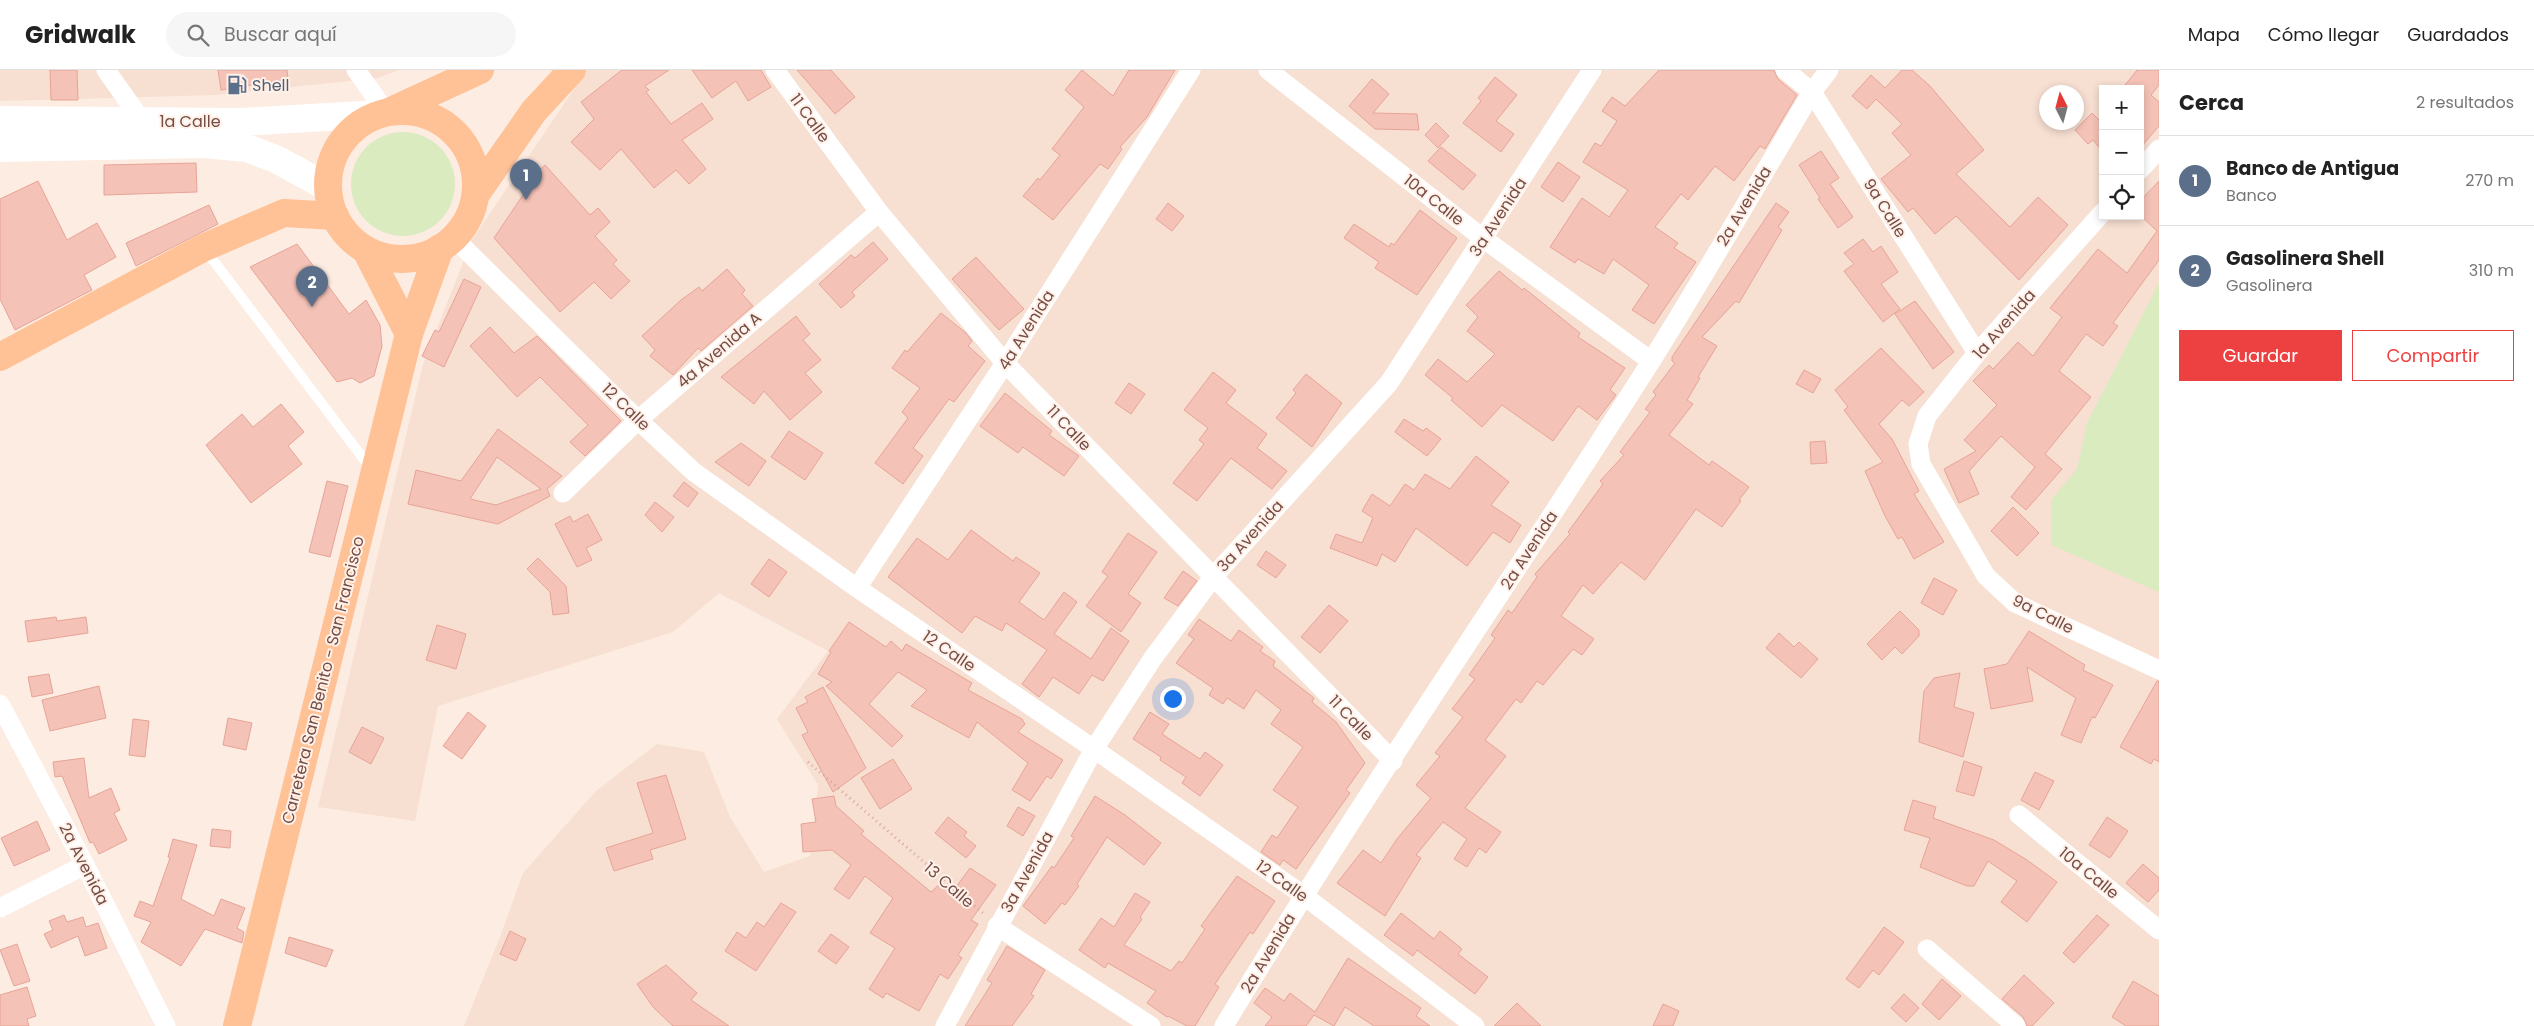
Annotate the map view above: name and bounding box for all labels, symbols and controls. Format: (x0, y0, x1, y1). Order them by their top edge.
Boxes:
search box (166, 12, 516, 57)
text: Gridwalk (25, 18, 136, 51)
icon: search (184, 21, 212, 49)
text: Buscar aquí (224, 21, 337, 48)
text: Mapa (2188, 22, 2240, 47)
text: Cómo llegar (2268, 22, 2379, 47)
text: Guardados (2407, 22, 2509, 47)
fuel station icon: Shell (226, 74, 248, 96)
place label: Shell (252, 74, 289, 97)
north arrow (2039, 85, 2084, 130)
map controls (2099, 85, 2144, 220)
button: + (2099, 85, 2144, 130)
text: Cerca (2179, 88, 2244, 117)
street label: 11 Calle (784, 89, 836, 147)
text: 2 resultados (2416, 91, 2514, 114)
street label: 1a Calle (159, 110, 221, 133)
button: − (2099, 130, 2144, 175)
text: Banco de Antigua (2226, 155, 2399, 182)
pin: 1 (510, 159, 542, 200)
street label: 2a Avenida (1711, 162, 1777, 250)
street label: 10a Calle (1399, 169, 1469, 231)
text: 1 (2192, 169, 2198, 192)
text: 270 m (2465, 169, 2514, 192)
street label: 3a Avenida (1464, 173, 1532, 261)
street label: 9a Calle (1858, 174, 1912, 242)
button: locate (2099, 175, 2144, 220)
text: Banco (2226, 184, 2277, 207)
text: Gasolinera Shell (2226, 245, 2384, 272)
text: 2 (2190, 259, 2200, 282)
text: 310 m (2469, 259, 2514, 282)
pin: 2 (296, 266, 328, 307)
text: Gasolinera (2226, 274, 2313, 297)
street label: 1a Avenida (1967, 284, 2041, 364)
street label: 4a Avenida (992, 285, 1060, 375)
street label: 4a Avenida A (672, 307, 767, 393)
button: Guardar (2179, 330, 2342, 381)
button: Compartir (2352, 330, 2514, 381)
street label: 12 Calle (597, 378, 655, 436)
street label: 11 Calle (1041, 400, 1097, 456)
street label: 3a Avenida (1211, 495, 1289, 577)
street label: 2a Avenida (1495, 506, 1563, 594)
street label: Carretera San Benito - San Francisco (276, 534, 370, 826)
street label: 9a Calle (2008, 589, 2078, 639)
street label: 12 Calle (918, 625, 980, 677)
your location (1160, 686, 1186, 712)
street label: 11 Calle (1323, 690, 1379, 746)
street label: 2a Avenida (53, 819, 115, 909)
street label: 3a Avenida (995, 827, 1059, 917)
street label: 10a Calle (2054, 842, 2124, 904)
street label: 12 Calle (1251, 854, 1313, 908)
street label: 13 Calle (919, 857, 979, 913)
street label: 2a Avenida (1235, 909, 1301, 997)

